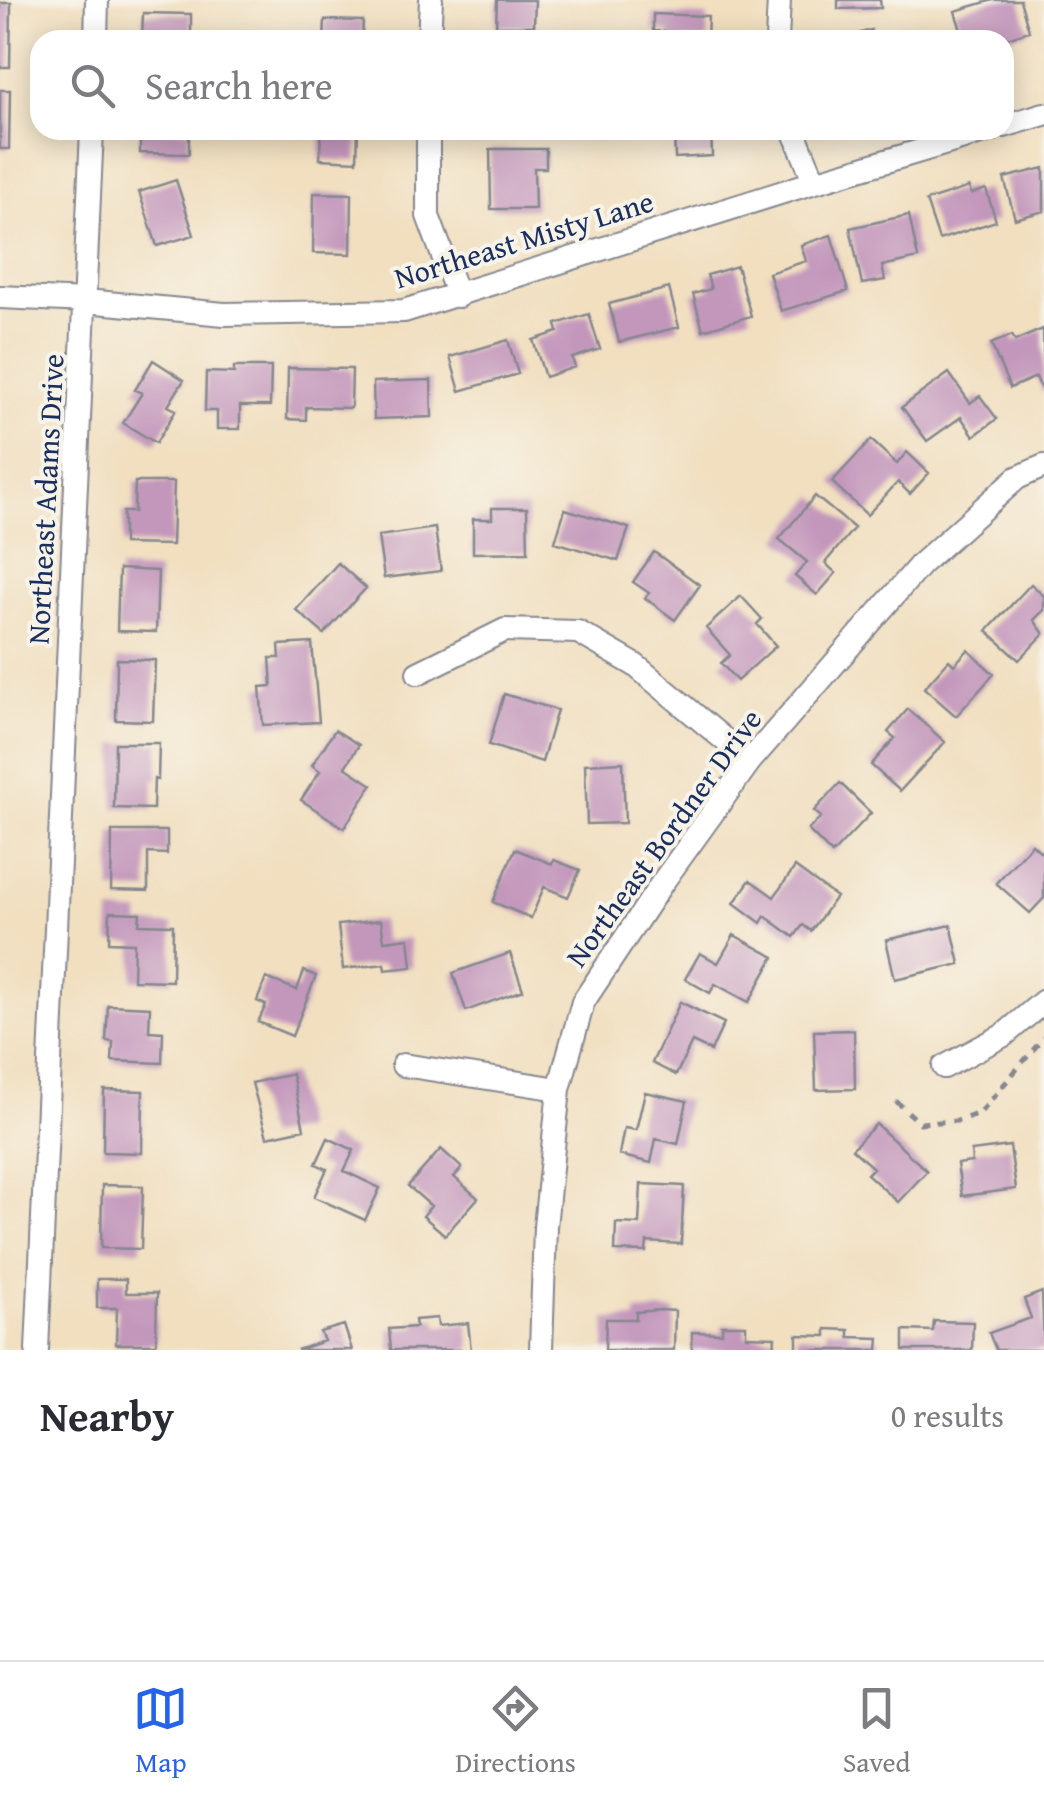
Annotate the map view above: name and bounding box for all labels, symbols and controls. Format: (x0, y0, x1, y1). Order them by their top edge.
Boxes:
search box (30, 30, 1014, 140)
text: Search here (145, 57, 333, 113)
icon: search (65, 58, 120, 113)
street label: Northeast Misty Lane (389, 179, 659, 299)
street label: Northeast Adams Drive (15, 353, 75, 645)
street label: Northeast Bordner Drive (554, 699, 772, 976)
text: Nearby (40, 1385, 174, 1446)
text: 0 results (891, 1392, 1004, 1439)
tab: Map (133, 1681, 188, 1782)
tab: Directions (455, 1681, 576, 1782)
tab: Saved (843, 1681, 911, 1782)

